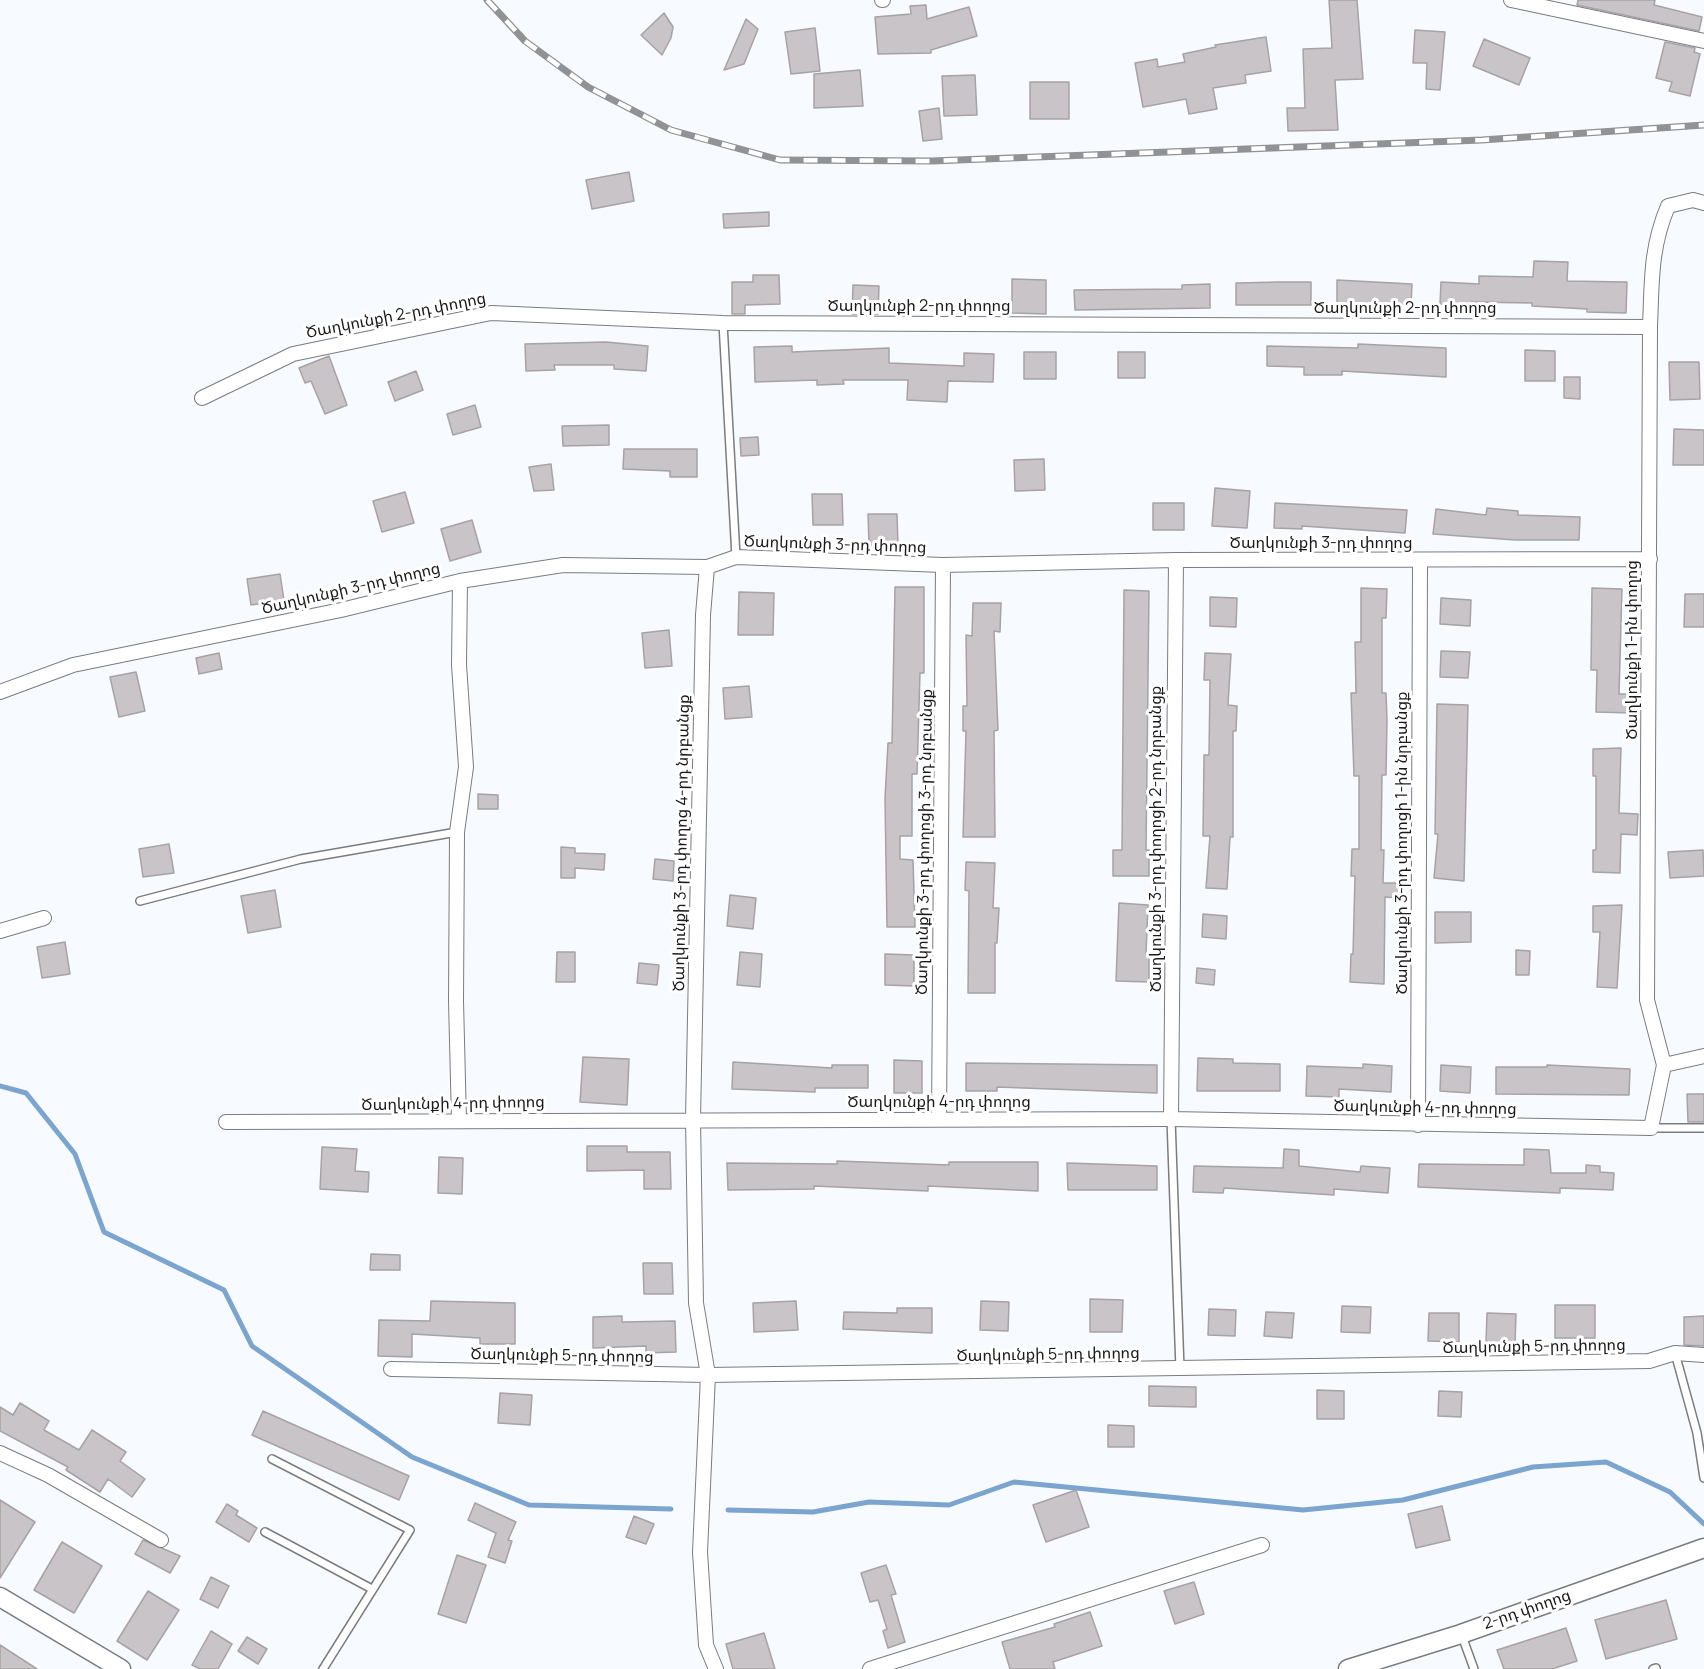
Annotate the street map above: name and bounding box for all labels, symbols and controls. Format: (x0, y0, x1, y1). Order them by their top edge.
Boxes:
street label: Ծաղկունքի 2-րդ փողոց (304, 289, 488, 343)
street label: Ծաղկունքի 2-րդ փողոց (827, 297, 1011, 317)
street label: Ծաղկունքի 2-րդ փողոց (1313, 299, 1497, 319)
street label: Ծաղկունքի 3-րդ փողոց (743, 532, 927, 558)
street label: Ծաղկունքի 3-րդ փողոց (1230, 534, 1412, 554)
street label: Ծաղկունքի 3-րդ փողոց (260, 559, 442, 619)
street label: Ծաղկունքի 1-ին փողոց (1623, 560, 1643, 740)
street label: Ծաղկունքի 3-րդ փողոցի 2-րդ նրբանցք (1147, 686, 1167, 992)
street label: Ծաղկունքի 3-րդ փողոցի 3-րդ նրբանցք (913, 689, 937, 995)
street label: Ծաղկունքի 3-րդ փողոցի 1-ին նրբանցք (1393, 691, 1413, 995)
street label: Ծաղկունքի 3-րդ փողոց 4-րդ նրբանցք (670, 694, 694, 992)
street label: Ծաղկունքի 4-րդ փողոց (361, 1093, 545, 1115)
street label: Ծաղկունքի 4-րդ փողոց (847, 1093, 1031, 1113)
street label: Ծաղկունքի 4-րդ փողոց (1333, 1097, 1517, 1119)
street label: Ծաղկունքի 5-րդ փողոց (1442, 1336, 1626, 1358)
street label: Ծաղկունքի 5-րդ փողոց (956, 1344, 1140, 1366)
street label: Ծաղկունքի 5-րդ փողոց (470, 1345, 654, 1367)
street label: 2-րդ փողոց (1481, 1586, 1573, 1634)

